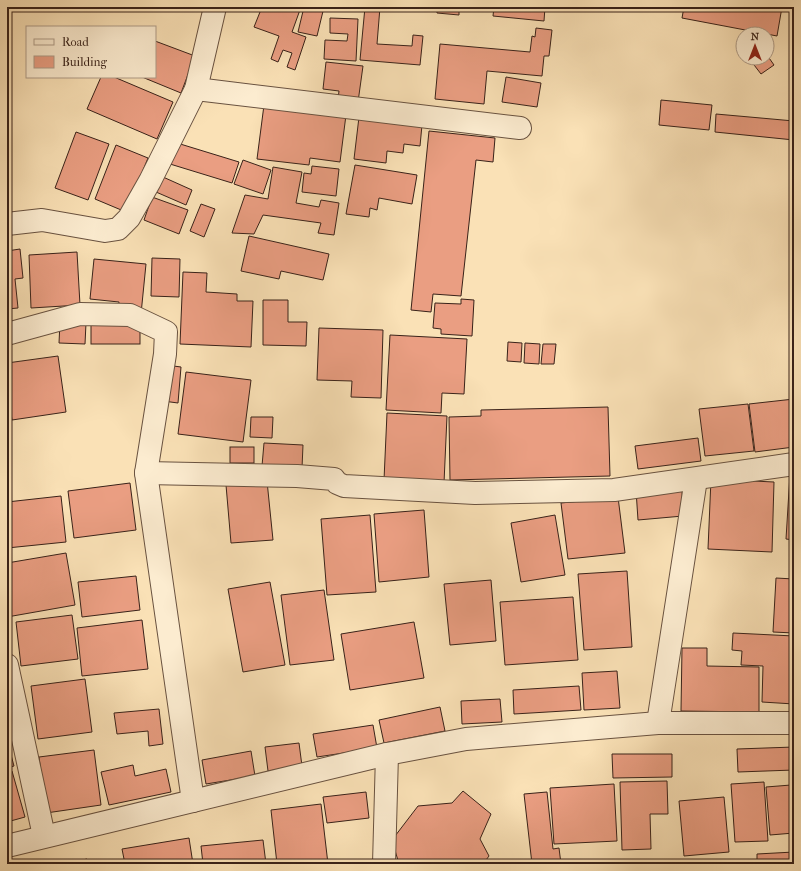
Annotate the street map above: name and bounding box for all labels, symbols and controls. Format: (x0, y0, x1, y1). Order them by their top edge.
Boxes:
legend (26, 26, 156, 78)
north arrow (735, 26, 775, 66)
text: N (751, 30, 760, 43)
text: Road (62, 35, 89, 49)
text: Building (62, 55, 107, 69)

